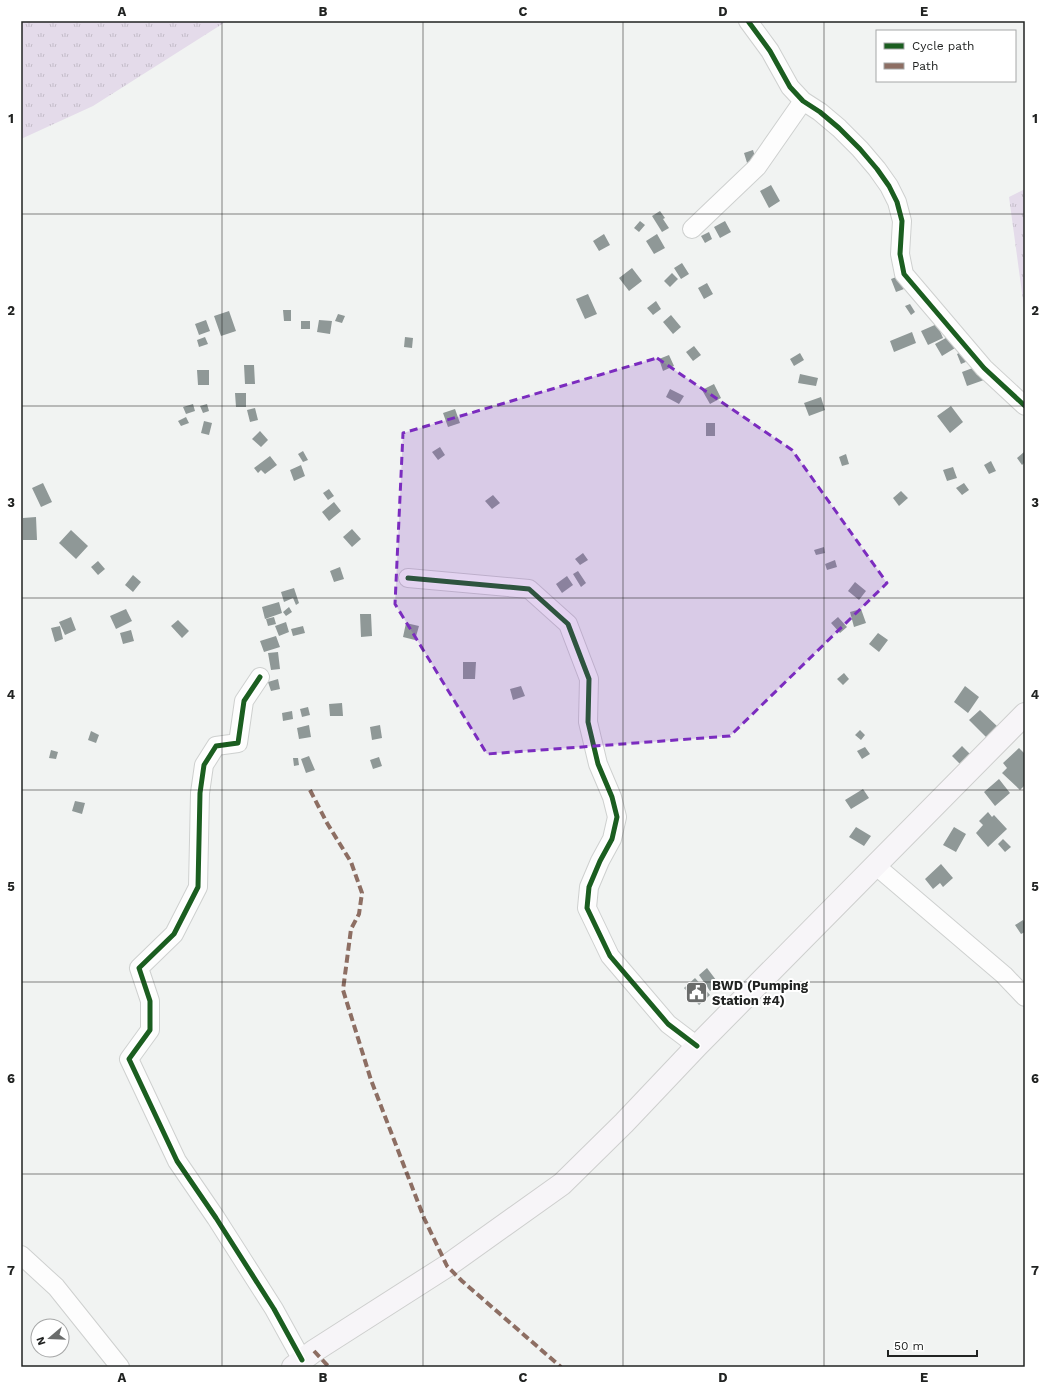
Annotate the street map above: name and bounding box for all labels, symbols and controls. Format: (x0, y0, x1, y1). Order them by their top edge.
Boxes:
text: A (118, 4, 127, 19)
text: B (319, 4, 328, 19)
text: C (519, 4, 528, 19)
text: D (718, 4, 728, 19)
text: E (920, 4, 928, 19)
legend (876, 30, 1016, 82)
text: Cycle path (912, 39, 974, 53)
text: Path (912, 59, 938, 73)
text: 1 (8, 111, 14, 126)
text: 1 (1032, 111, 1038, 126)
text: 2 (7, 303, 15, 318)
text: 2 (1031, 303, 1039, 318)
text: 3 (7, 495, 15, 510)
text: 3 (1031, 495, 1039, 510)
text: 4 (7, 687, 16, 702)
text: 4 (1031, 687, 1040, 702)
text: 5 (7, 879, 15, 894)
text: 5 (1031, 879, 1039, 894)
place label: BWD (Pumping Station #4) (712, 978, 809, 1008)
public building icon: BWD (Pumping Station #4) (684, 979, 710, 1005)
text: 6 (7, 1071, 15, 1086)
text: 6 (1031, 1071, 1039, 1086)
text: 7 (7, 1263, 15, 1278)
text: 7 (1031, 1263, 1039, 1278)
north arrow (30, 1318, 70, 1358)
scale bar (888, 1332, 977, 1358)
text: N (34, 1335, 48, 1347)
text: 50 m (894, 1339, 924, 1353)
text: A (118, 1370, 127, 1385)
text: B (319, 1370, 328, 1385)
text: C (519, 1370, 528, 1385)
text: D (718, 1370, 728, 1385)
text: E (920, 1370, 928, 1385)

